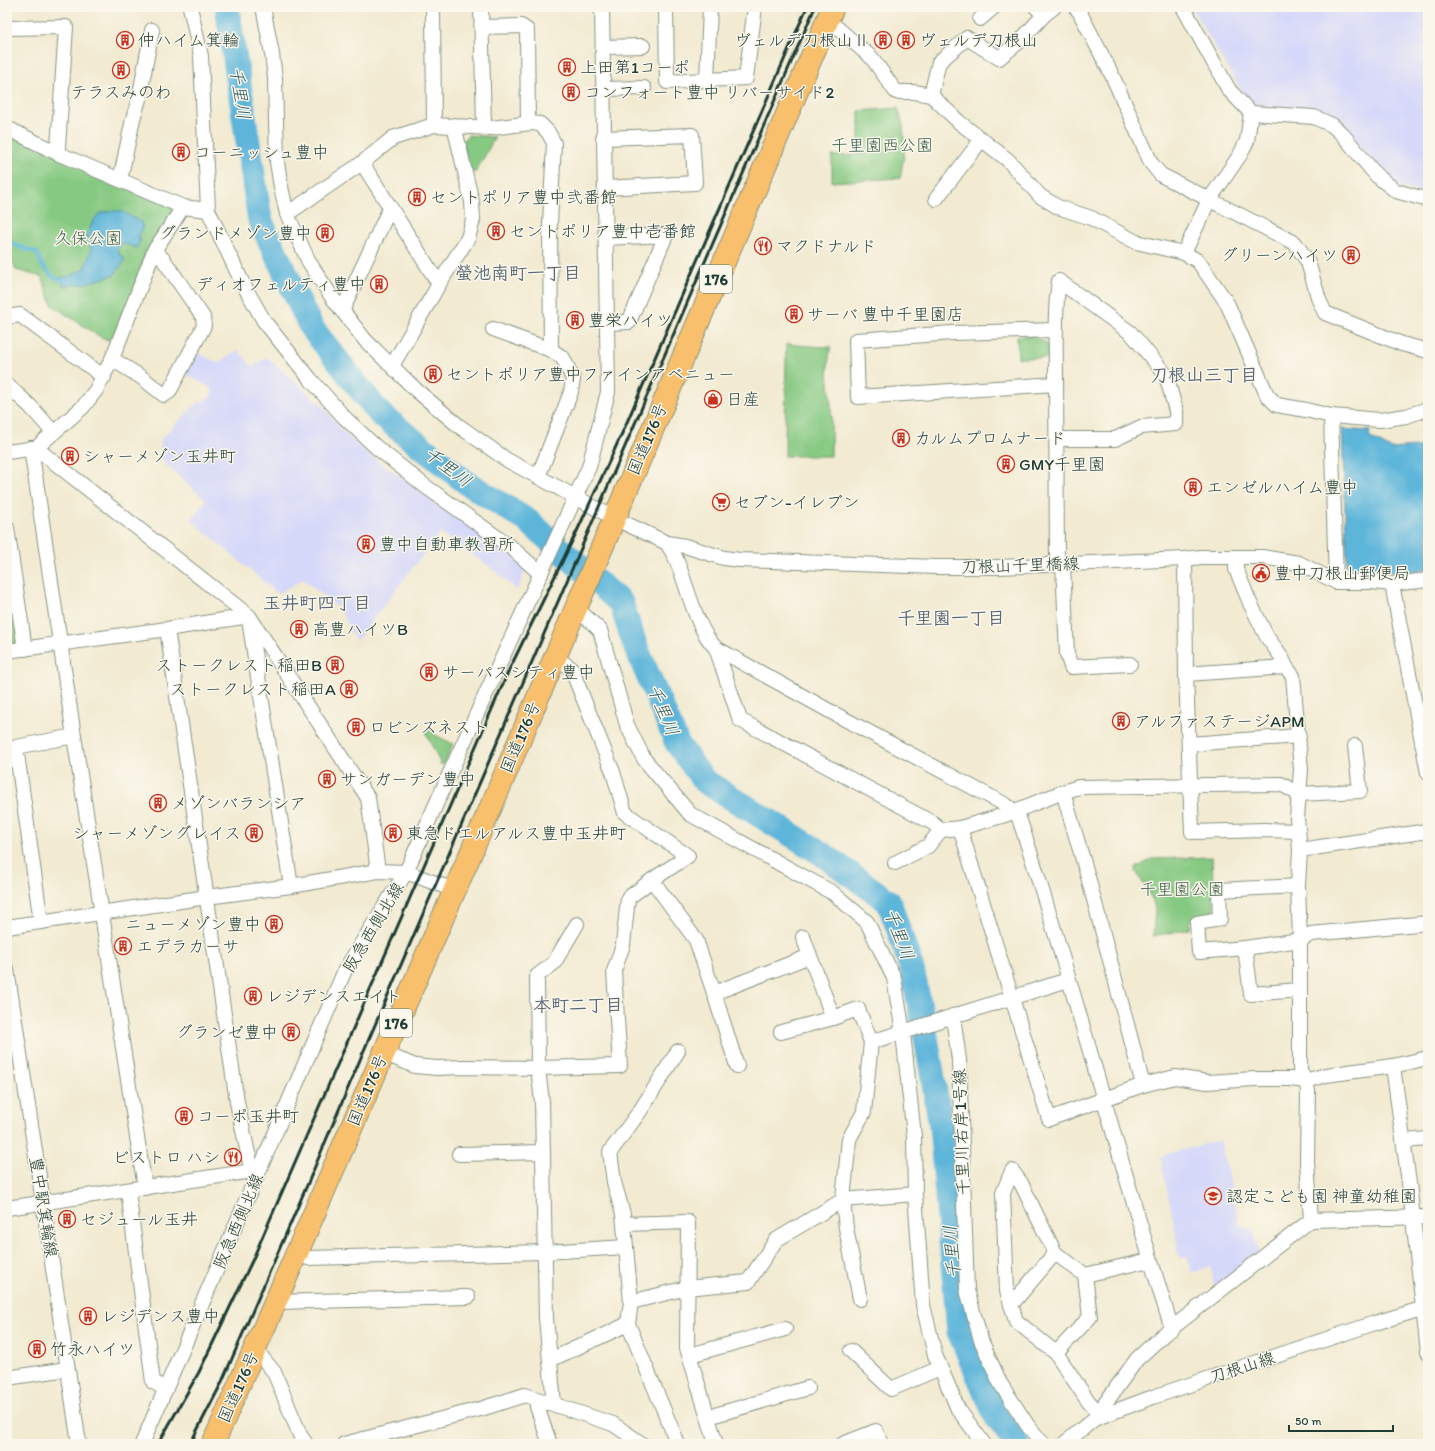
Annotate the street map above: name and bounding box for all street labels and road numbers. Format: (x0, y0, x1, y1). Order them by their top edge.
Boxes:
road number: 176 (700, 265, 732, 293)
street label: 国道176号 (623, 400, 671, 478)
street label: 刀根山千里橋線 (960, 553, 1080, 577)
street label: 国道176号 (496, 698, 544, 776)
street label: 阪急西側北線 (338, 878, 408, 976)
road number: 176 (380, 1009, 412, 1037)
street label: 国道176号 (343, 1051, 391, 1129)
street label: 千里川右岸1号線 (949, 1068, 973, 1196)
street label: 豊中駅箕輪線 (26, 1155, 62, 1259)
street label: 阪急西側北線 (209, 1170, 267, 1272)
street label: 刀根山線 (1207, 1347, 1277, 1387)
street label: 国道176号 (213, 1348, 263, 1426)

